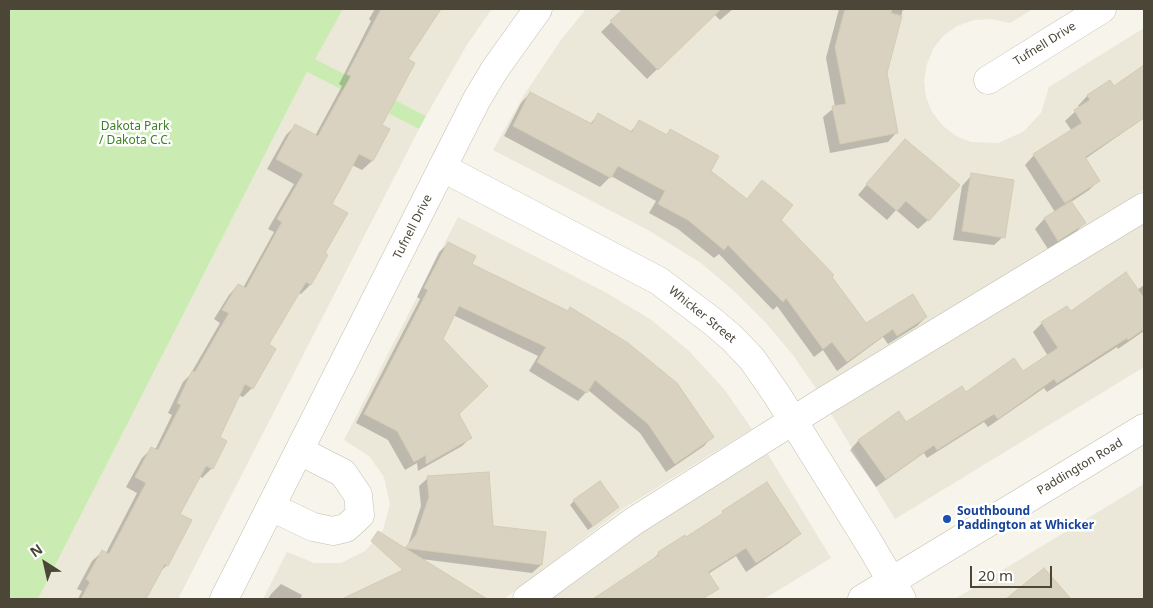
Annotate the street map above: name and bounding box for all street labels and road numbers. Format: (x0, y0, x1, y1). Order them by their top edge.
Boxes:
street label: Tufnell Drive (1011, 19, 1079, 69)
street label: Tufnell Drive (391, 192, 435, 262)
street label: Whicker Street (666, 284, 738, 346)
street label: Paddington Road (1034, 436, 1126, 498)

